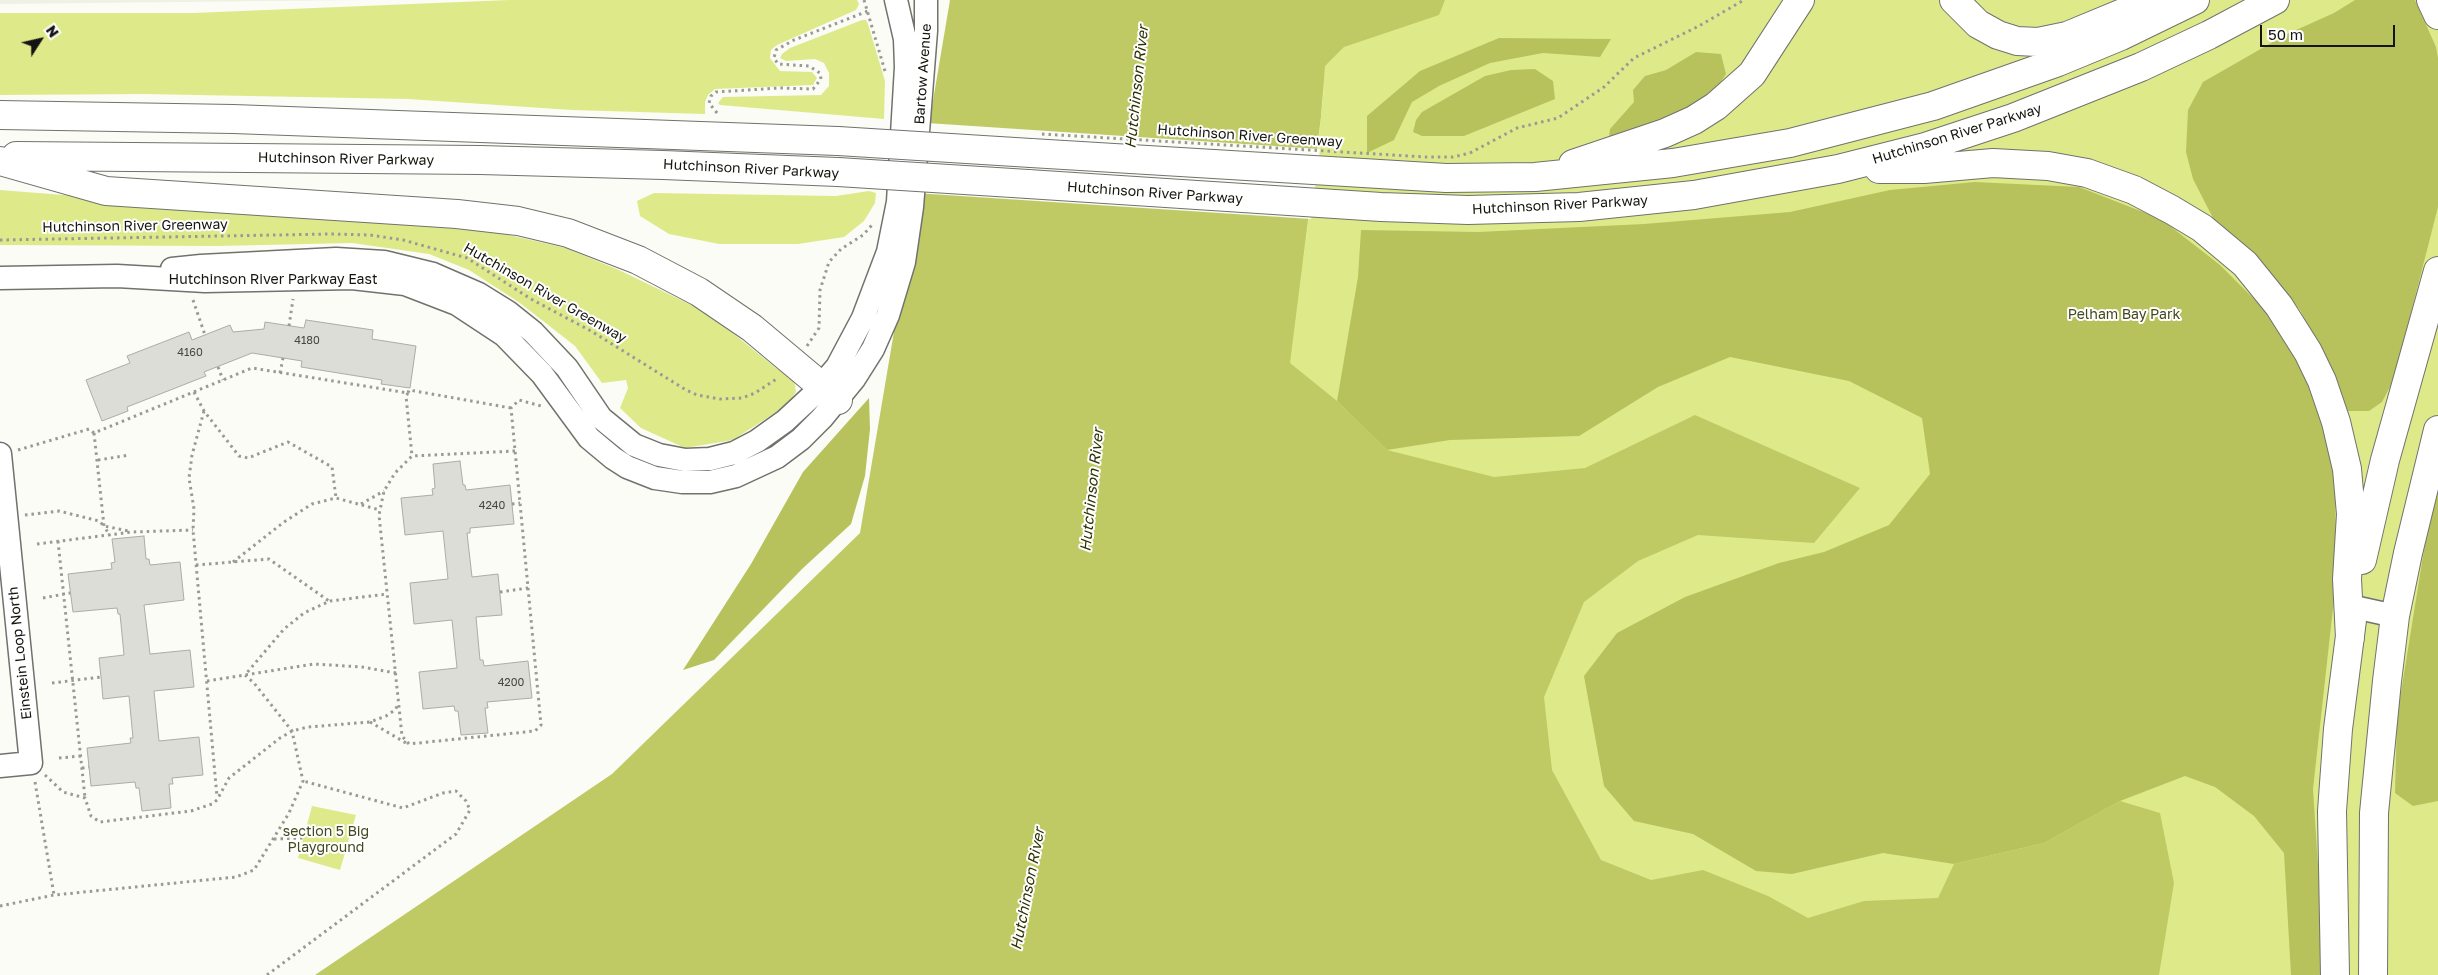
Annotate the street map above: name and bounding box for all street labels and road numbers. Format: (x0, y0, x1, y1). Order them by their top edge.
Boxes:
street label: Bartow Avenue (911, 23, 935, 125)
street label: Hutchinson River Parkway (1870, 100, 2044, 168)
street label: Hutchinson River Greenway (1157, 121, 1343, 151)
street label: Hutchinson River Parkway (258, 149, 434, 169)
street label: Hutchinson River Parkway (663, 156, 839, 182)
street label: Hutchinson River Parkway (1067, 178, 1243, 208)
street label: Hutchinson River Parkway (1472, 192, 1648, 218)
street label: Hutchinson River Greenway (42, 216, 228, 236)
street label: Hutchinson River Greenway (460, 239, 630, 347)
street label: Hutchinson River Parkway East (169, 272, 377, 288)
street label: Einstein Loop North (5, 586, 35, 720)

